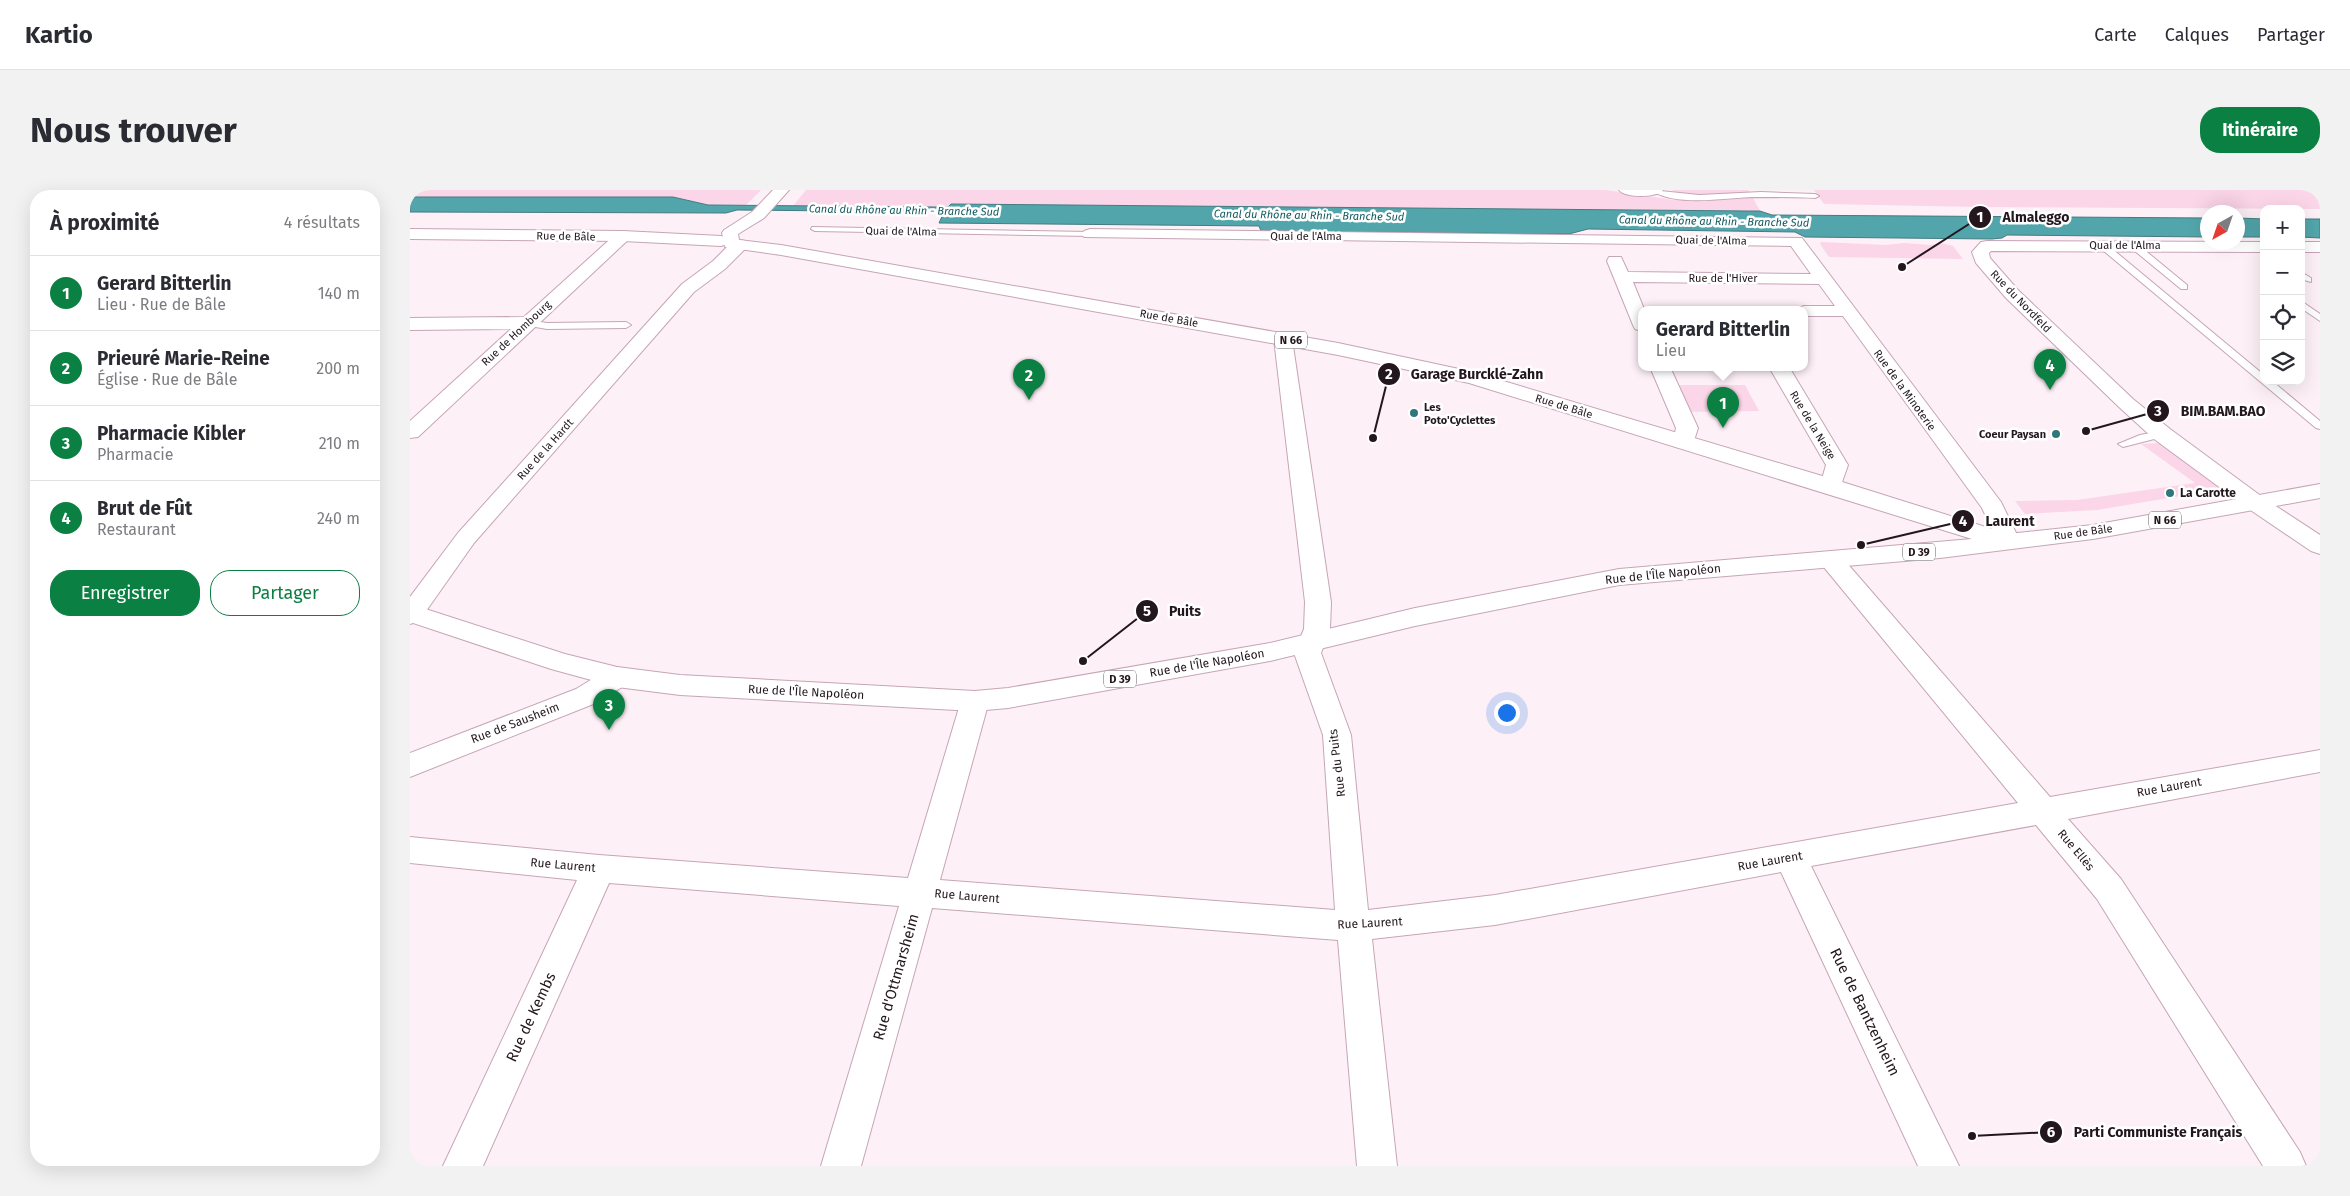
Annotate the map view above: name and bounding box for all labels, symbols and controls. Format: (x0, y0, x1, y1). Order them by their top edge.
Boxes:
text: Kartio (25, 21, 93, 49)
text: Carte (2094, 24, 2137, 46)
text: Calques (2165, 24, 2229, 46)
text: Partager (2257, 24, 2325, 46)
button: Itinéraire (2200, 107, 2320, 153)
text: Nous trouver (30, 109, 237, 151)
water label: Canal du Rhône au Rhin - Branche Sud (809, 202, 1000, 219)
callout: Almaleggo (1968, 202, 2080, 231)
north arrow (2200, 205, 2245, 250)
map controls (2260, 205, 2305, 385)
button: + (2260, 205, 2305, 250)
water label: Canal du Rhône au Rhin - Branche Sud (1214, 207, 1405, 224)
text: 1 (1977, 208, 1983, 226)
text: Almaleggo (2002, 209, 2069, 226)
text: À proximité (50, 210, 159, 236)
text: 4 résultats (284, 213, 360, 232)
water label: Canal du Rhône au Rhin - Branche Sud (1619, 213, 1810, 230)
street label: Quai de l'Alma (865, 224, 937, 239)
street label: Rue de Bâle (536, 229, 596, 244)
street label: Quai de l'Alma (1270, 230, 1342, 243)
street label: Quai de l'Alma (1675, 233, 1747, 248)
street label: Quai de l'Alma (2089, 239, 2161, 252)
button: − (2260, 250, 2305, 295)
street label: Rue du Nordfeld (1988, 267, 2054, 335)
text: Gerard Bitterlin (97, 272, 232, 295)
street label: Rue de l'Hiver (1688, 272, 1758, 285)
text: 1 (62, 284, 70, 303)
text: 140 m (318, 284, 360, 303)
text: Lieu · Rue de Bâle (97, 295, 226, 314)
button: locate (2260, 295, 2305, 340)
street label: Rue de Hombourg (479, 298, 554, 369)
popup (1638, 306, 1808, 371)
street label: Rue de Bâle (1139, 307, 1199, 330)
text: Gerard Bitterlin (1656, 318, 1790, 341)
road number: N 66 (1275, 332, 1307, 348)
button: layers (2260, 340, 2305, 385)
text: Lieu (1656, 341, 1686, 360)
text: Prieuré Marie-Reine (97, 347, 270, 370)
street label: Rue de la Minoterie (1871, 347, 1938, 433)
pin: 4 (2034, 349, 2066, 390)
text: 2 (62, 359, 70, 378)
text: 200 m (316, 359, 360, 378)
pin: 2 (1013, 359, 1045, 400)
callout: Garage Burcklé-Zahn (1376, 360, 1554, 389)
text: 2 (1385, 365, 1393, 383)
text: Garage Burcklé-Zahn (1411, 366, 1543, 383)
text: Église · Rue de Bâle (97, 370, 237, 389)
pin: 1 (1707, 387, 1739, 428)
street label: Rue de la Neige (1787, 389, 1838, 462)
street label: Rue de Bâle (1534, 392, 1594, 421)
callout: BIM.BAM.BAO (2145, 396, 2275, 425)
place label: Les Poto'Cyclettes (1424, 401, 1496, 427)
text: 3 (2153, 402, 2162, 420)
text: BIM.BAM.BAO (2181, 403, 2266, 420)
marker: Les Poto'Cyclettes (1408, 407, 1420, 419)
street label: Rue de la Hardt (515, 416, 576, 482)
text: Pharmacie Kibler (97, 422, 245, 445)
place label: Coeur Paysan (1979, 428, 2046, 441)
marker: Coeur Paysan (2050, 428, 2062, 440)
text: 3 (62, 434, 70, 453)
text: 210 m (319, 434, 360, 453)
text: Pharmacie (97, 445, 174, 464)
place label: La Carotte (2180, 486, 2236, 500)
marker: La Carotte (2164, 487, 2176, 499)
text: Brut de Fût (97, 497, 192, 520)
callout: Laurent (1951, 506, 2045, 535)
text: 4 (61, 509, 71, 528)
text: 240 m (317, 509, 360, 528)
text: 4 (1959, 512, 1968, 530)
road number: N 66 (2149, 512, 2181, 528)
text: Laurent (1985, 513, 2035, 530)
text: Restaurant (97, 520, 176, 539)
street label: Rue de Bâle (2053, 522, 2113, 543)
road number: D 39 (1903, 544, 1935, 561)
street label: Rue de l'Île Napoléon (1604, 560, 1722, 587)
button: Enregistrer (50, 570, 200, 616)
button: Partager (210, 570, 360, 616)
callout: Puits (1134, 596, 1212, 625)
text: 5 (1143, 602, 1151, 620)
text: Puits (1169, 603, 1201, 620)
street label: Rue de l'Île Napoléon (1148, 645, 1266, 680)
road number: D 39 (1104, 670, 1136, 688)
street label: Rue de l'Île Napoléon (747, 681, 865, 702)
pin: 3 (593, 689, 625, 730)
street label: Rue de Sausheim (469, 700, 561, 746)
your location (1494, 700, 1520, 726)
street label: Rue du Puits (1326, 728, 1348, 798)
street label: Rue Laurent (2136, 774, 2203, 800)
street label: Rue Ellès (2055, 827, 2097, 874)
street label: Rue Laurent (1737, 848, 1804, 874)
street label: Rue Laurent (530, 855, 597, 875)
street label: Rue Laurent (934, 886, 1001, 906)
street label: Rue d'Ottmarsheim (869, 912, 923, 1042)
street label: Rue Laurent (1337, 914, 1404, 932)
street label: Rue de Bantzenheim (1826, 945, 1904, 1079)
street label: Rue de Kembs (502, 969, 560, 1065)
callout: Parti Communiste Français (2038, 1118, 2252, 1147)
text: 6 (2047, 1123, 2056, 1141)
text: Parti Communiste Français (2074, 1124, 2242, 1142)

